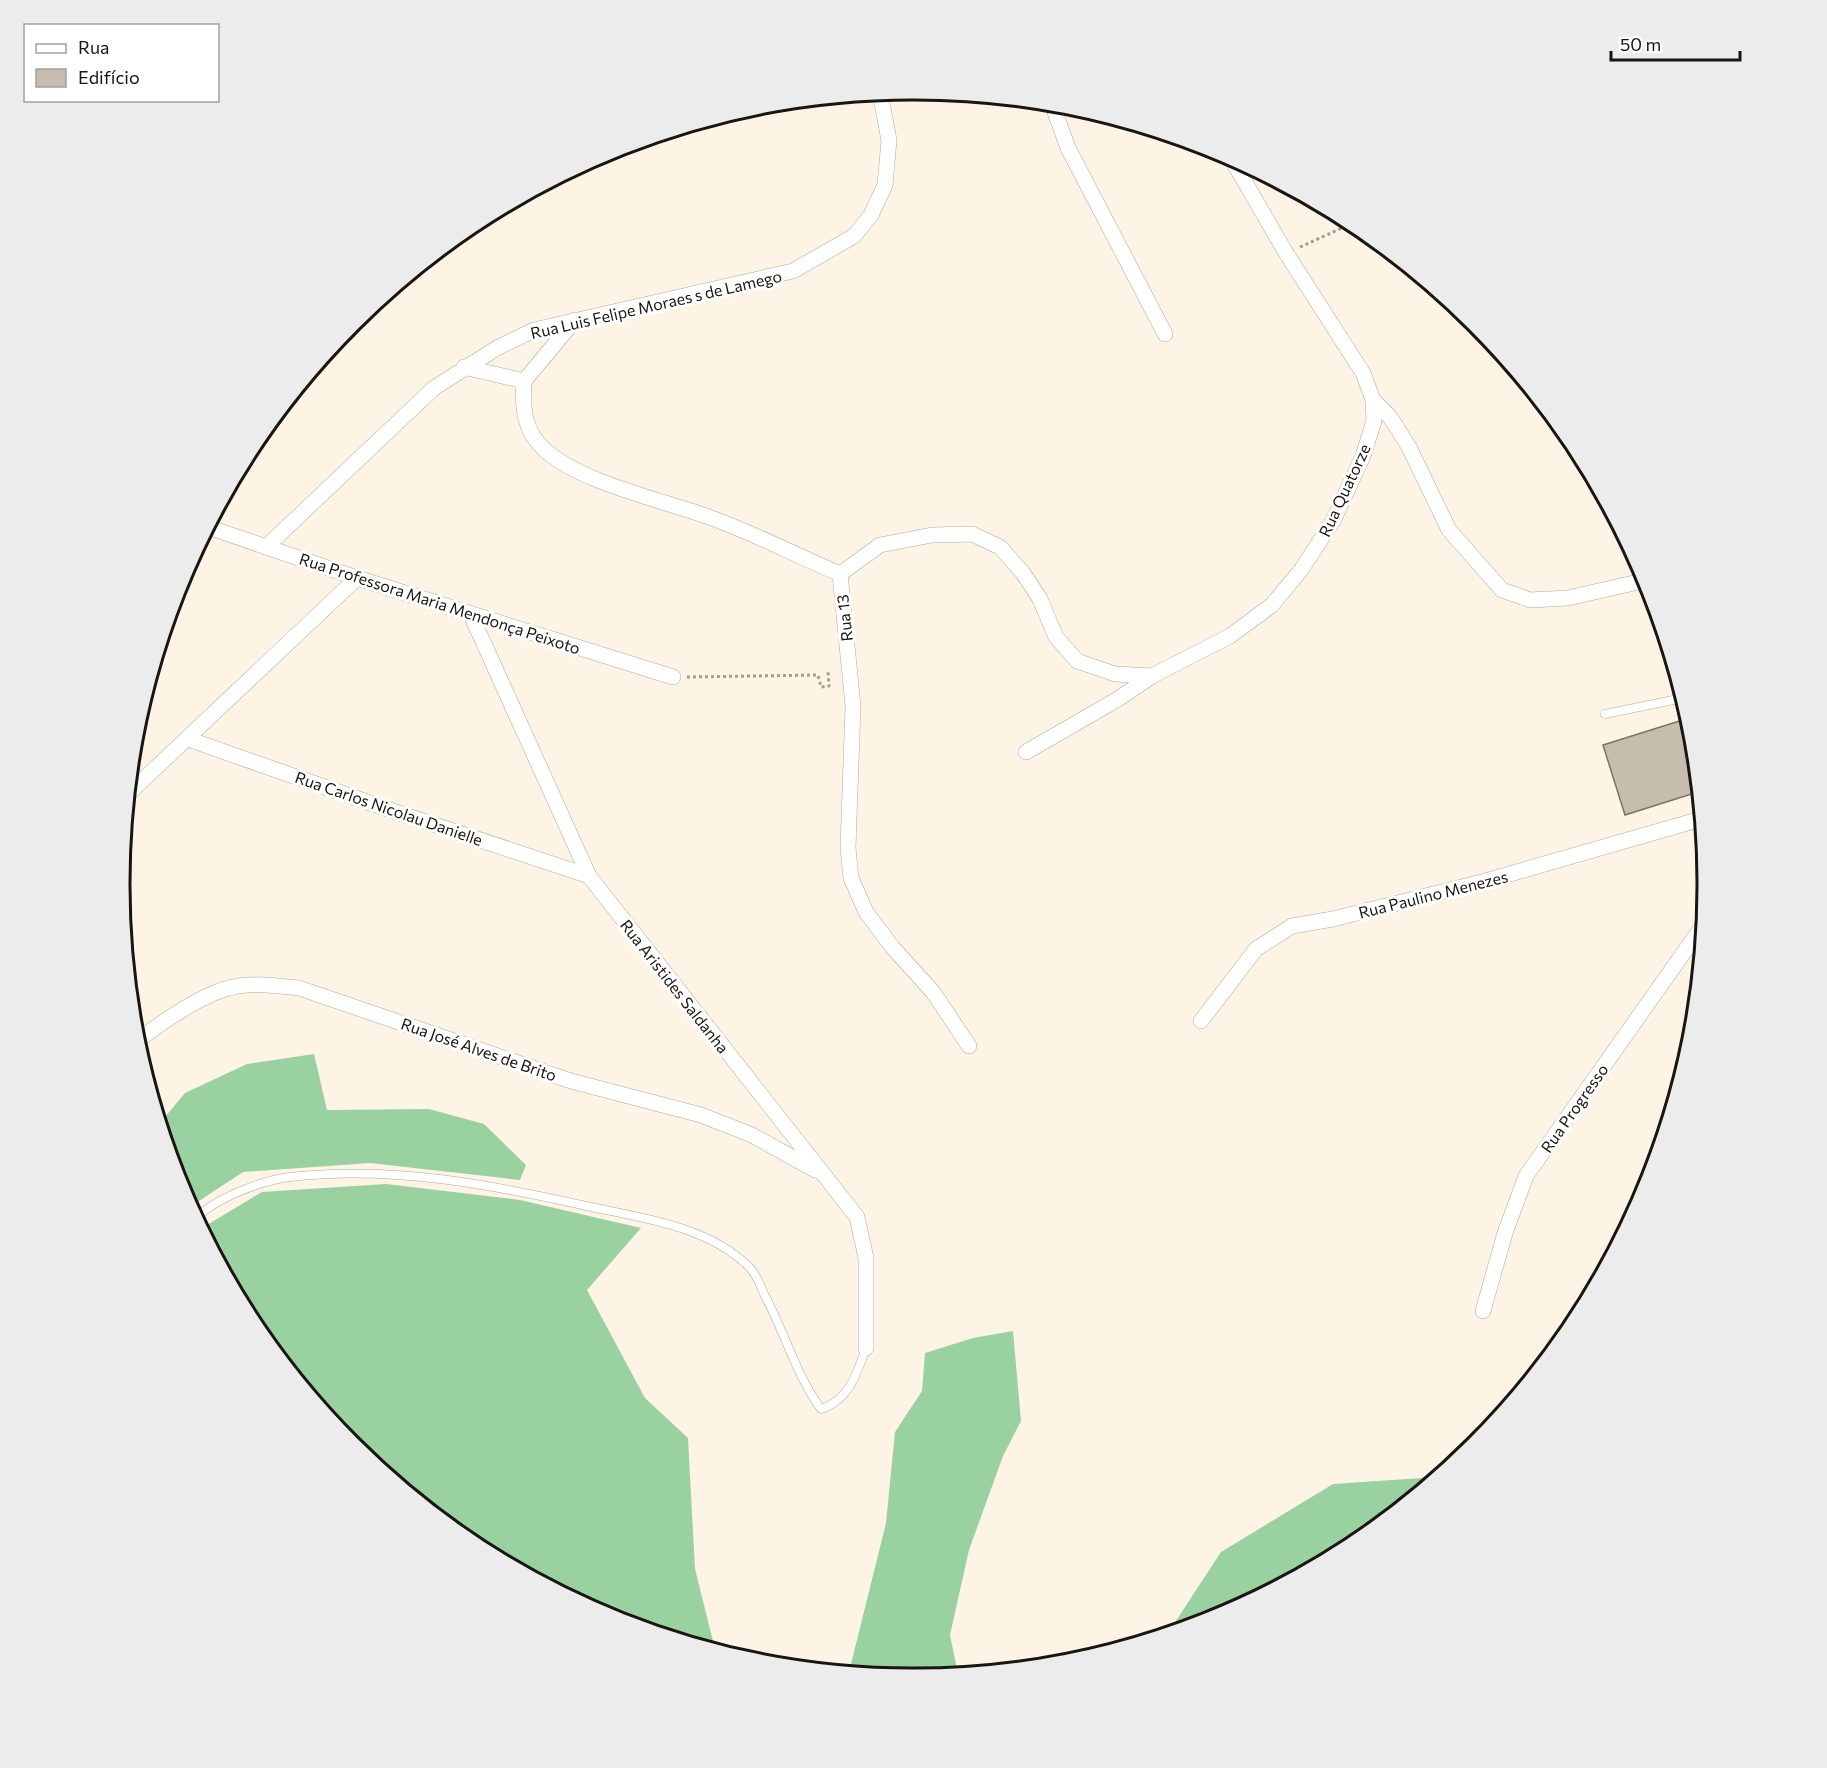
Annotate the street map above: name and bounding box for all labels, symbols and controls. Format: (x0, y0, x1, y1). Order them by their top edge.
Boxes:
legend (24, 24, 219, 102)
scale bar (1611, 24, 1740, 62)
text: 50 m (1620, 33, 1661, 55)
text: Rua (78, 36, 109, 58)
text: Edifício (78, 66, 140, 88)
street label: Rua Luis Felipe Moraes s de Lamego (529, 266, 783, 342)
street label: Rua Quatorze (1314, 441, 1374, 539)
street label: Rua Professora Maria Mendonça Peixoto (297, 548, 583, 658)
street label: Rua 13 (832, 594, 856, 642)
street label: Rua Carlos Nicolau Danielle (293, 767, 485, 849)
street label: Rua Paulino Menezes (1356, 866, 1510, 922)
street label: Rua Aristides Saldanha (617, 915, 733, 1057)
street label: Rua José Alves de Brito (399, 1013, 559, 1085)
street label: Rua Progresso (1536, 1060, 1612, 1156)

